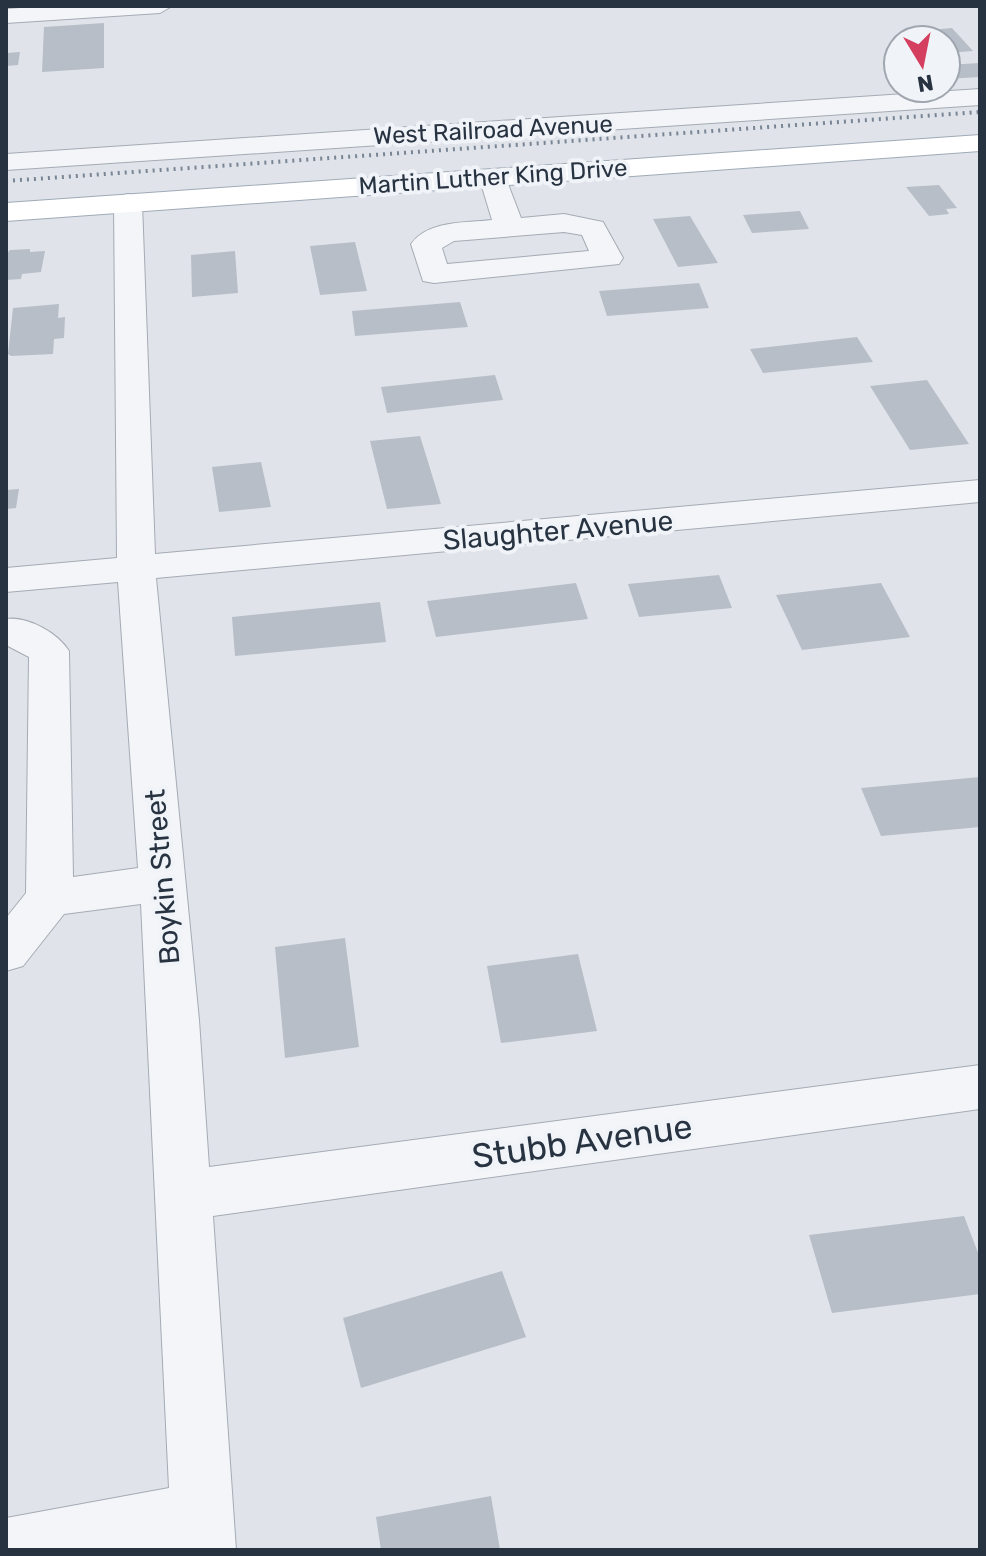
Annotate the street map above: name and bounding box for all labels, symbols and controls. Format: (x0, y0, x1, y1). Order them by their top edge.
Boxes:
north arrow (882, 24, 962, 104)
text: N (915, 69, 936, 98)
street label: West Railroad Avenue (373, 110, 613, 150)
street label: Martin Luther King Drive (358, 154, 628, 200)
street label: Slaughter Avenue (442, 504, 675, 557)
street label: Boykin Street (138, 788, 187, 966)
street label: Stubb Avenue (469, 1106, 695, 1177)

